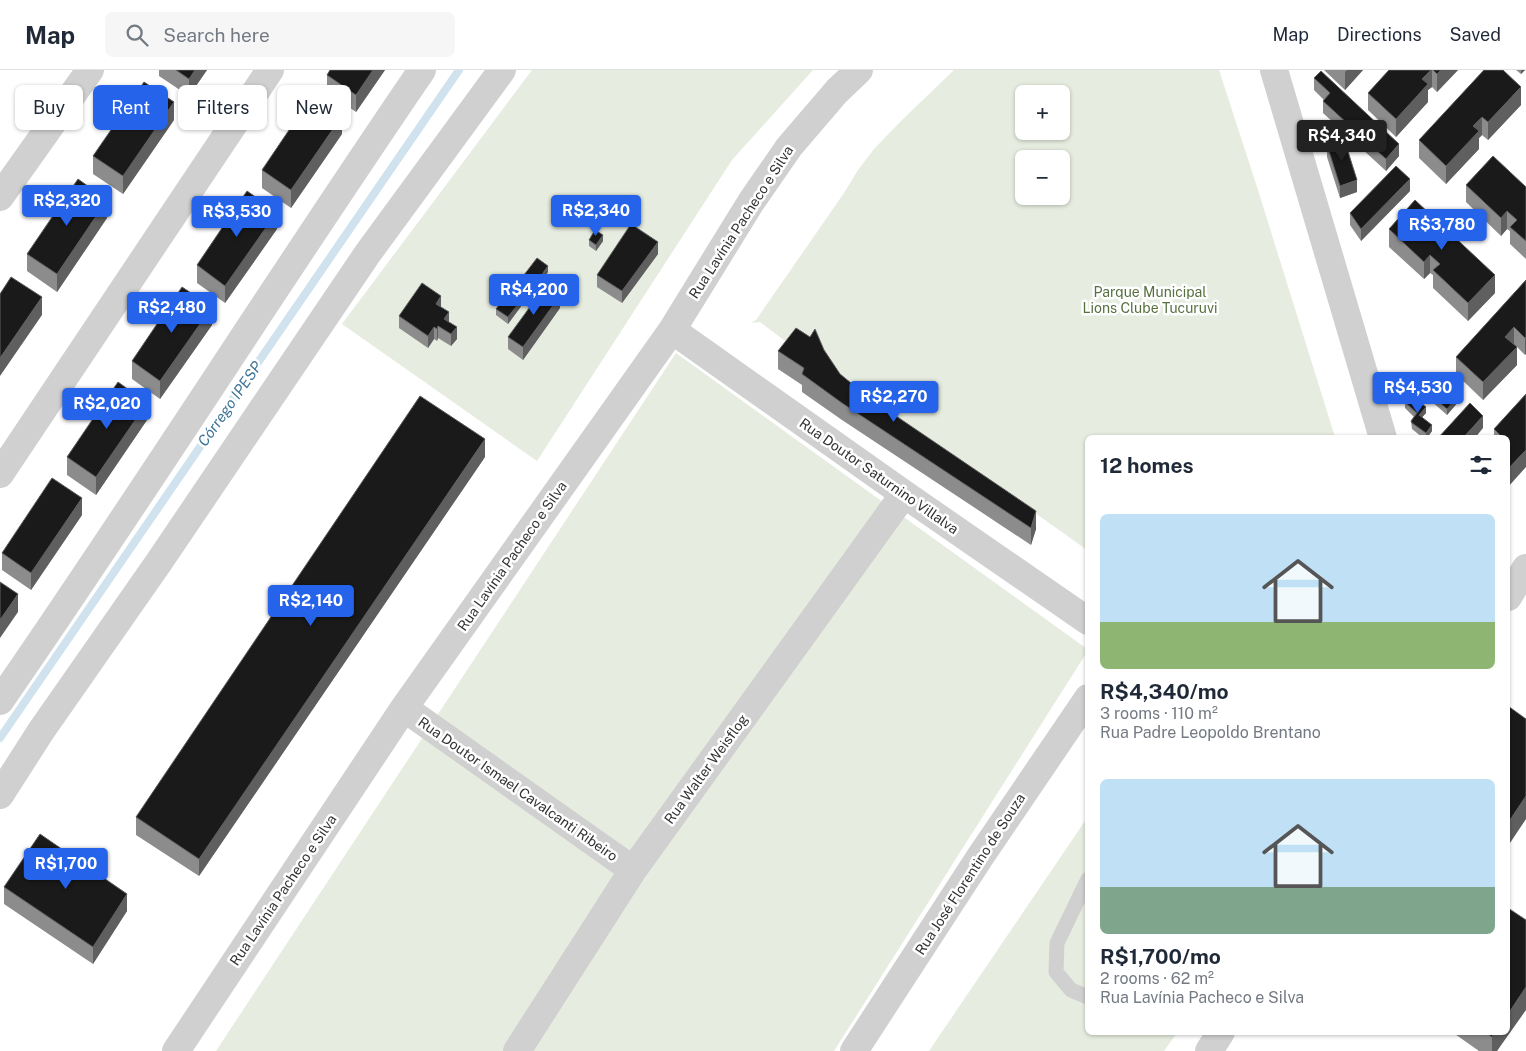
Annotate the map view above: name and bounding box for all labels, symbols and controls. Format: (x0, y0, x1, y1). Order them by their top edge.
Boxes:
search box (105, 12, 455, 57)
text: Map (25, 21, 75, 49)
icon: search (123, 21, 151, 49)
text: Search here (163, 24, 270, 46)
text: Map (1272, 24, 1309, 45)
text: Directions (1337, 24, 1422, 45)
text: Saved (1450, 24, 1501, 45)
chip: Buy (15, 85, 83, 130)
chip: Rent (93, 85, 168, 130)
chip: Filters (178, 85, 267, 130)
chip: New (277, 85, 351, 130)
map controls (1015, 85, 1070, 205)
button: + (1015, 85, 1070, 140)
pin: R$4,340 (1296, 119, 1388, 162)
text: R$4,340 (1308, 126, 1376, 145)
street label: Rua Lavínia Pacheco e Silva (686, 143, 796, 301)
button: − (1015, 150, 1070, 205)
pin: R$2,320 (21, 184, 113, 227)
text: R$2,320 (33, 191, 101, 210)
pin: R$2,340 (550, 194, 642, 237)
pin: R$3,530 (191, 196, 283, 238)
text: R$2,340 (562, 201, 630, 220)
text: R$3,530 (203, 202, 271, 221)
pin: R$3,780 (1396, 208, 1488, 251)
text: R$3,780 (1409, 215, 1475, 234)
pin: R$4,200 (488, 274, 580, 316)
text: R$4,200 (500, 280, 568, 299)
park label: Parque Municipal Lions Clube Tucuruvi (1083, 284, 1217, 316)
pin: R$2,480 (126, 292, 218, 334)
text: R$2,480 (138, 298, 206, 317)
water label: Córrego IPESP (194, 358, 265, 449)
pin: R$4,530 (1372, 372, 1464, 414)
text: R$4,530 (1384, 378, 1452, 397)
pin: R$2,270 (848, 380, 940, 423)
text: R$2,270 (860, 387, 928, 406)
pin: R$2,020 (61, 388, 153, 430)
text: R$2,020 (73, 394, 141, 413)
street label: Rua Doutor Saturnino Villalva (796, 415, 962, 537)
icon: filters (1467, 451, 1495, 479)
text: 12 homes (1100, 453, 1194, 478)
street label: Rua Lavínia Pacheco e Silva (454, 478, 570, 634)
icon: home (1253, 546, 1343, 636)
pin: R$2,140 (265, 584, 357, 627)
text: R$2,140 (279, 591, 343, 610)
text: R$4,340/mo (1100, 679, 1229, 704)
text: 3 rooms · 110 m² (1100, 704, 1218, 723)
street label: Rua Walter Weisflog (661, 711, 751, 827)
street label: Rua Doutor Ismael Cavalcanti Ribeiro (415, 714, 621, 864)
text: Rua Padre Leopoldo Brentano (1100, 723, 1321, 742)
street label: Rua José Florentino de Souza (912, 790, 1028, 958)
street label: Rua Lavínia Pacheco e Silva (226, 811, 340, 969)
icon: home (1253, 811, 1343, 901)
pin: R$1,700 (20, 848, 112, 890)
text: R$1,700 (35, 854, 97, 873)
text: R$1,700/mo (1100, 944, 1221, 969)
text: 2 rooms · 62 m² (1100, 969, 1214, 988)
text: Rua Lavínia Pacheco e Silva (1100, 988, 1304, 1007)

